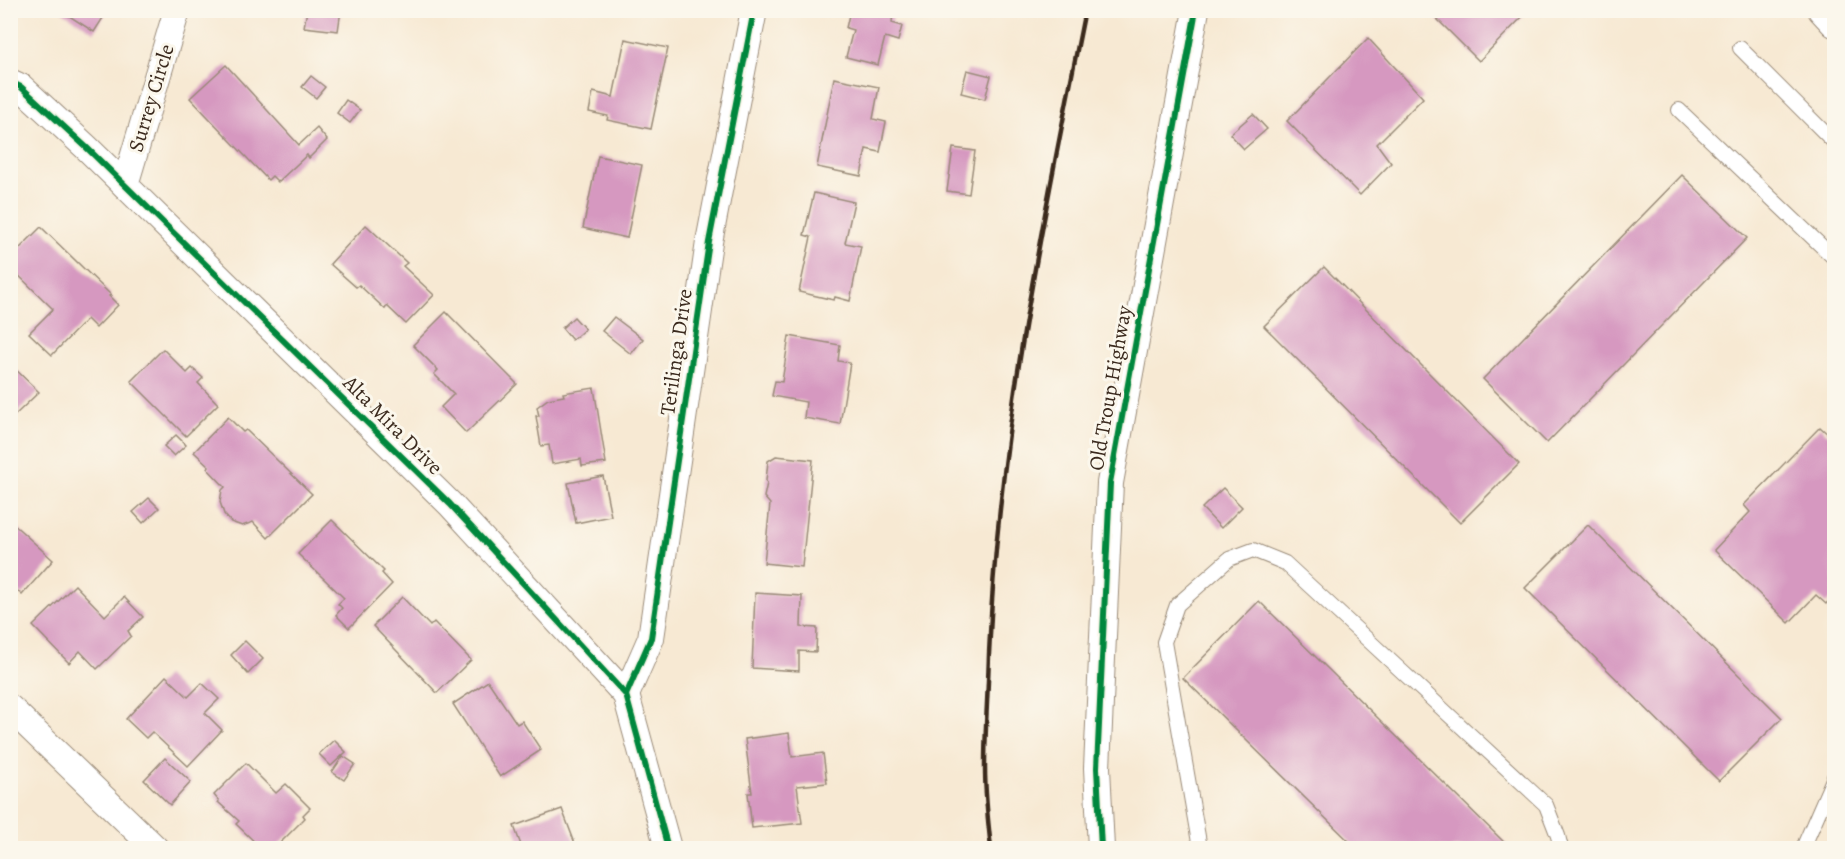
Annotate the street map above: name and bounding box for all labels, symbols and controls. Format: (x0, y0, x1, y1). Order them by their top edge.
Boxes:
street label: Surrey Circle (121, 41, 181, 155)
street label: Terilinga Drive (653, 287, 699, 417)
street label: Old Troup Highway (1082, 303, 1138, 473)
street label: Alta Mira Drive (336, 368, 449, 481)

